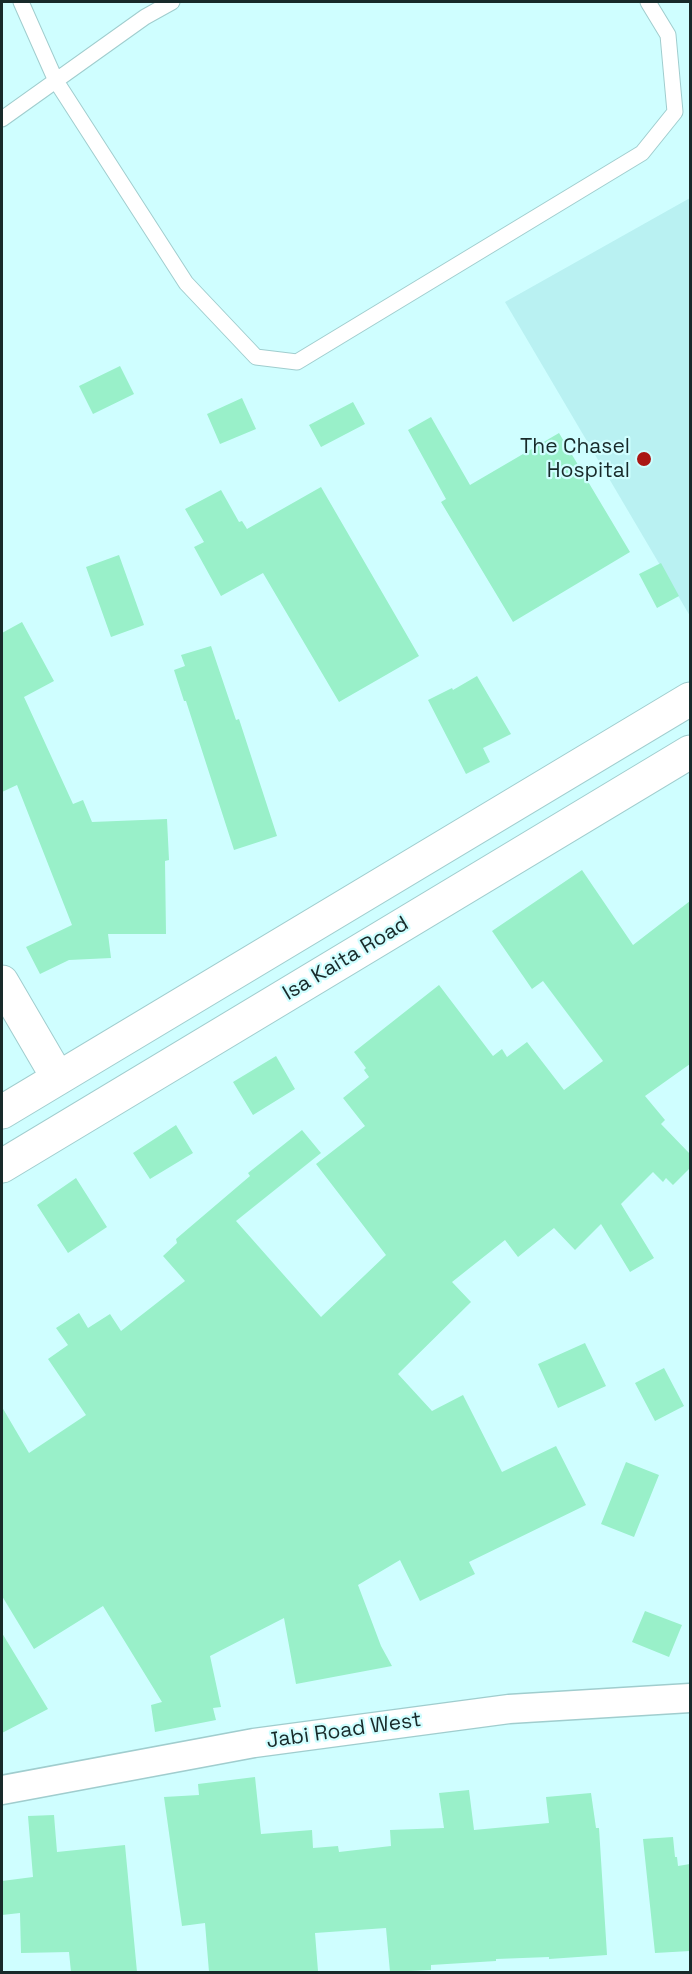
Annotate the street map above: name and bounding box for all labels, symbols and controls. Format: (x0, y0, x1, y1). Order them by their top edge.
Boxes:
place label: The Chasel Hospital (520, 434, 630, 484)
marker: The Chasel Hospital (635, 450, 653, 468)
street label: Isa Kaita Road (279, 912, 413, 1006)
street label: Jabi Road West (265, 1708, 423, 1754)

